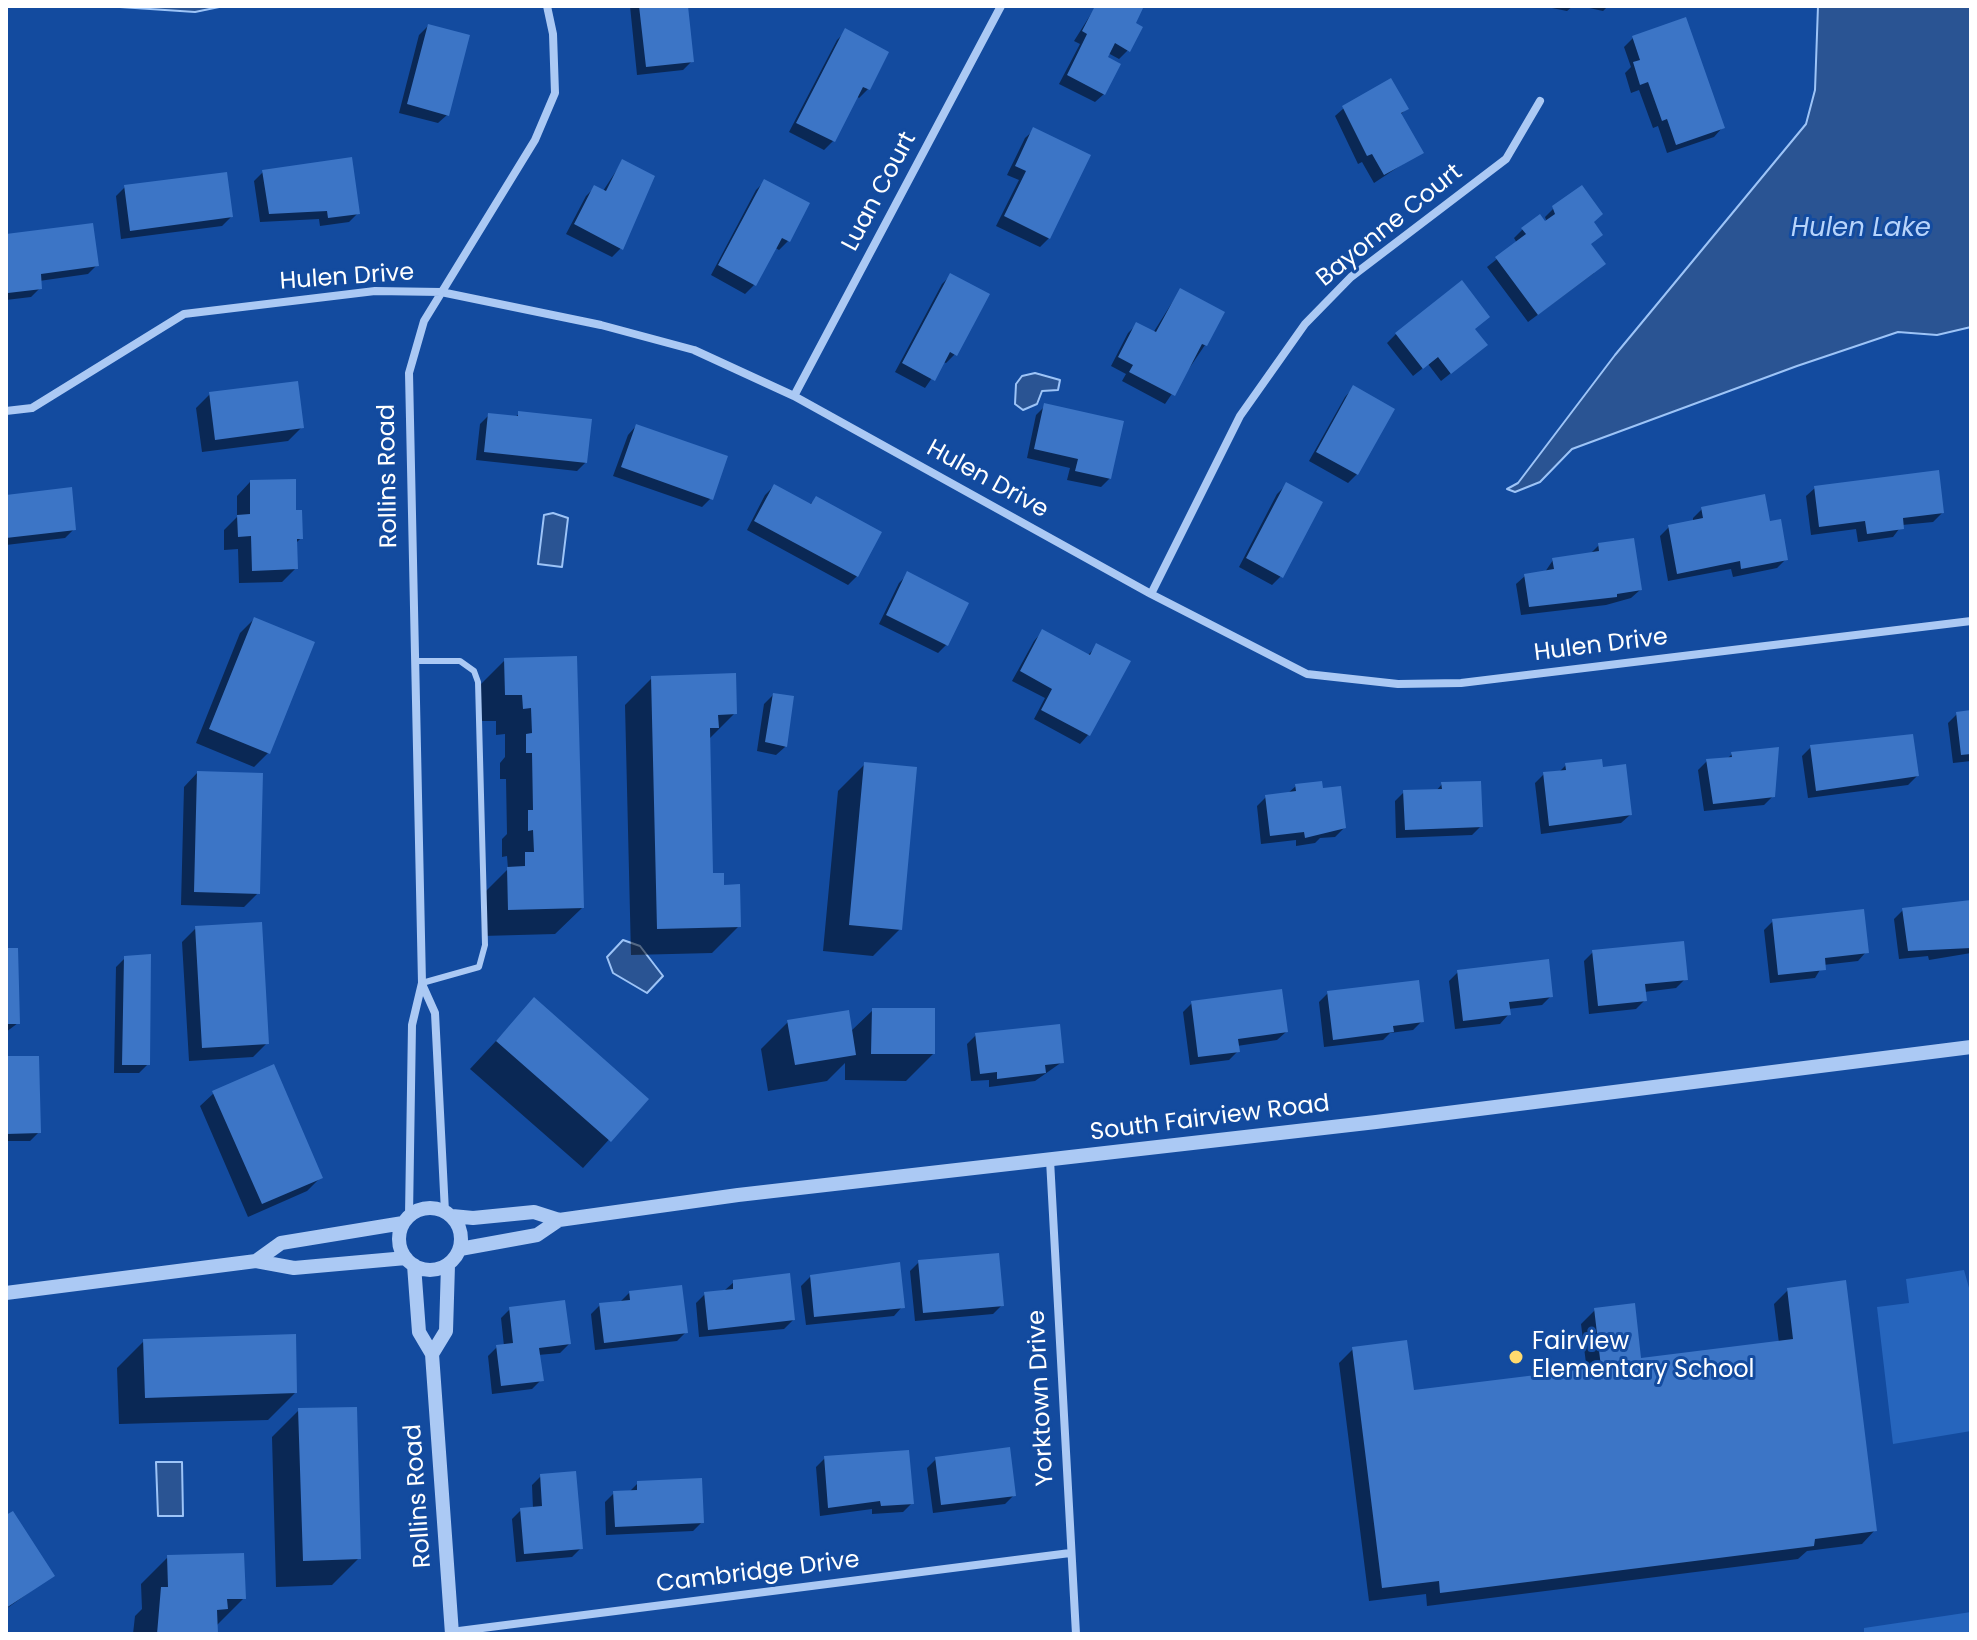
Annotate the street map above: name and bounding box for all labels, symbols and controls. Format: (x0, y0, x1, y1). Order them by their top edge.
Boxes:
street label: Luan Court (837, 128, 923, 256)
street label: Bayonne Court (1311, 159, 1469, 293)
water label: Hulen Lake (1791, 213, 1931, 245)
street label: Hulen Drive (279, 259, 415, 297)
street label: Rollins Road (373, 404, 405, 548)
street label: Hulen Drive (921, 435, 1053, 525)
street label: Hulen Drive (1532, 624, 1670, 668)
street label: South Fairview Road (1089, 1090, 1331, 1148)
street label: Yorktown Drive (1023, 1309, 1061, 1487)
place label: Fairview Elementary School (1532, 1329, 1755, 1385)
marker: Fairview Elementary School (1507, 1348, 1525, 1366)
street label: Rollins Road (400, 1423, 438, 1569)
street label: Cambridge Drive (655, 1546, 861, 1600)

